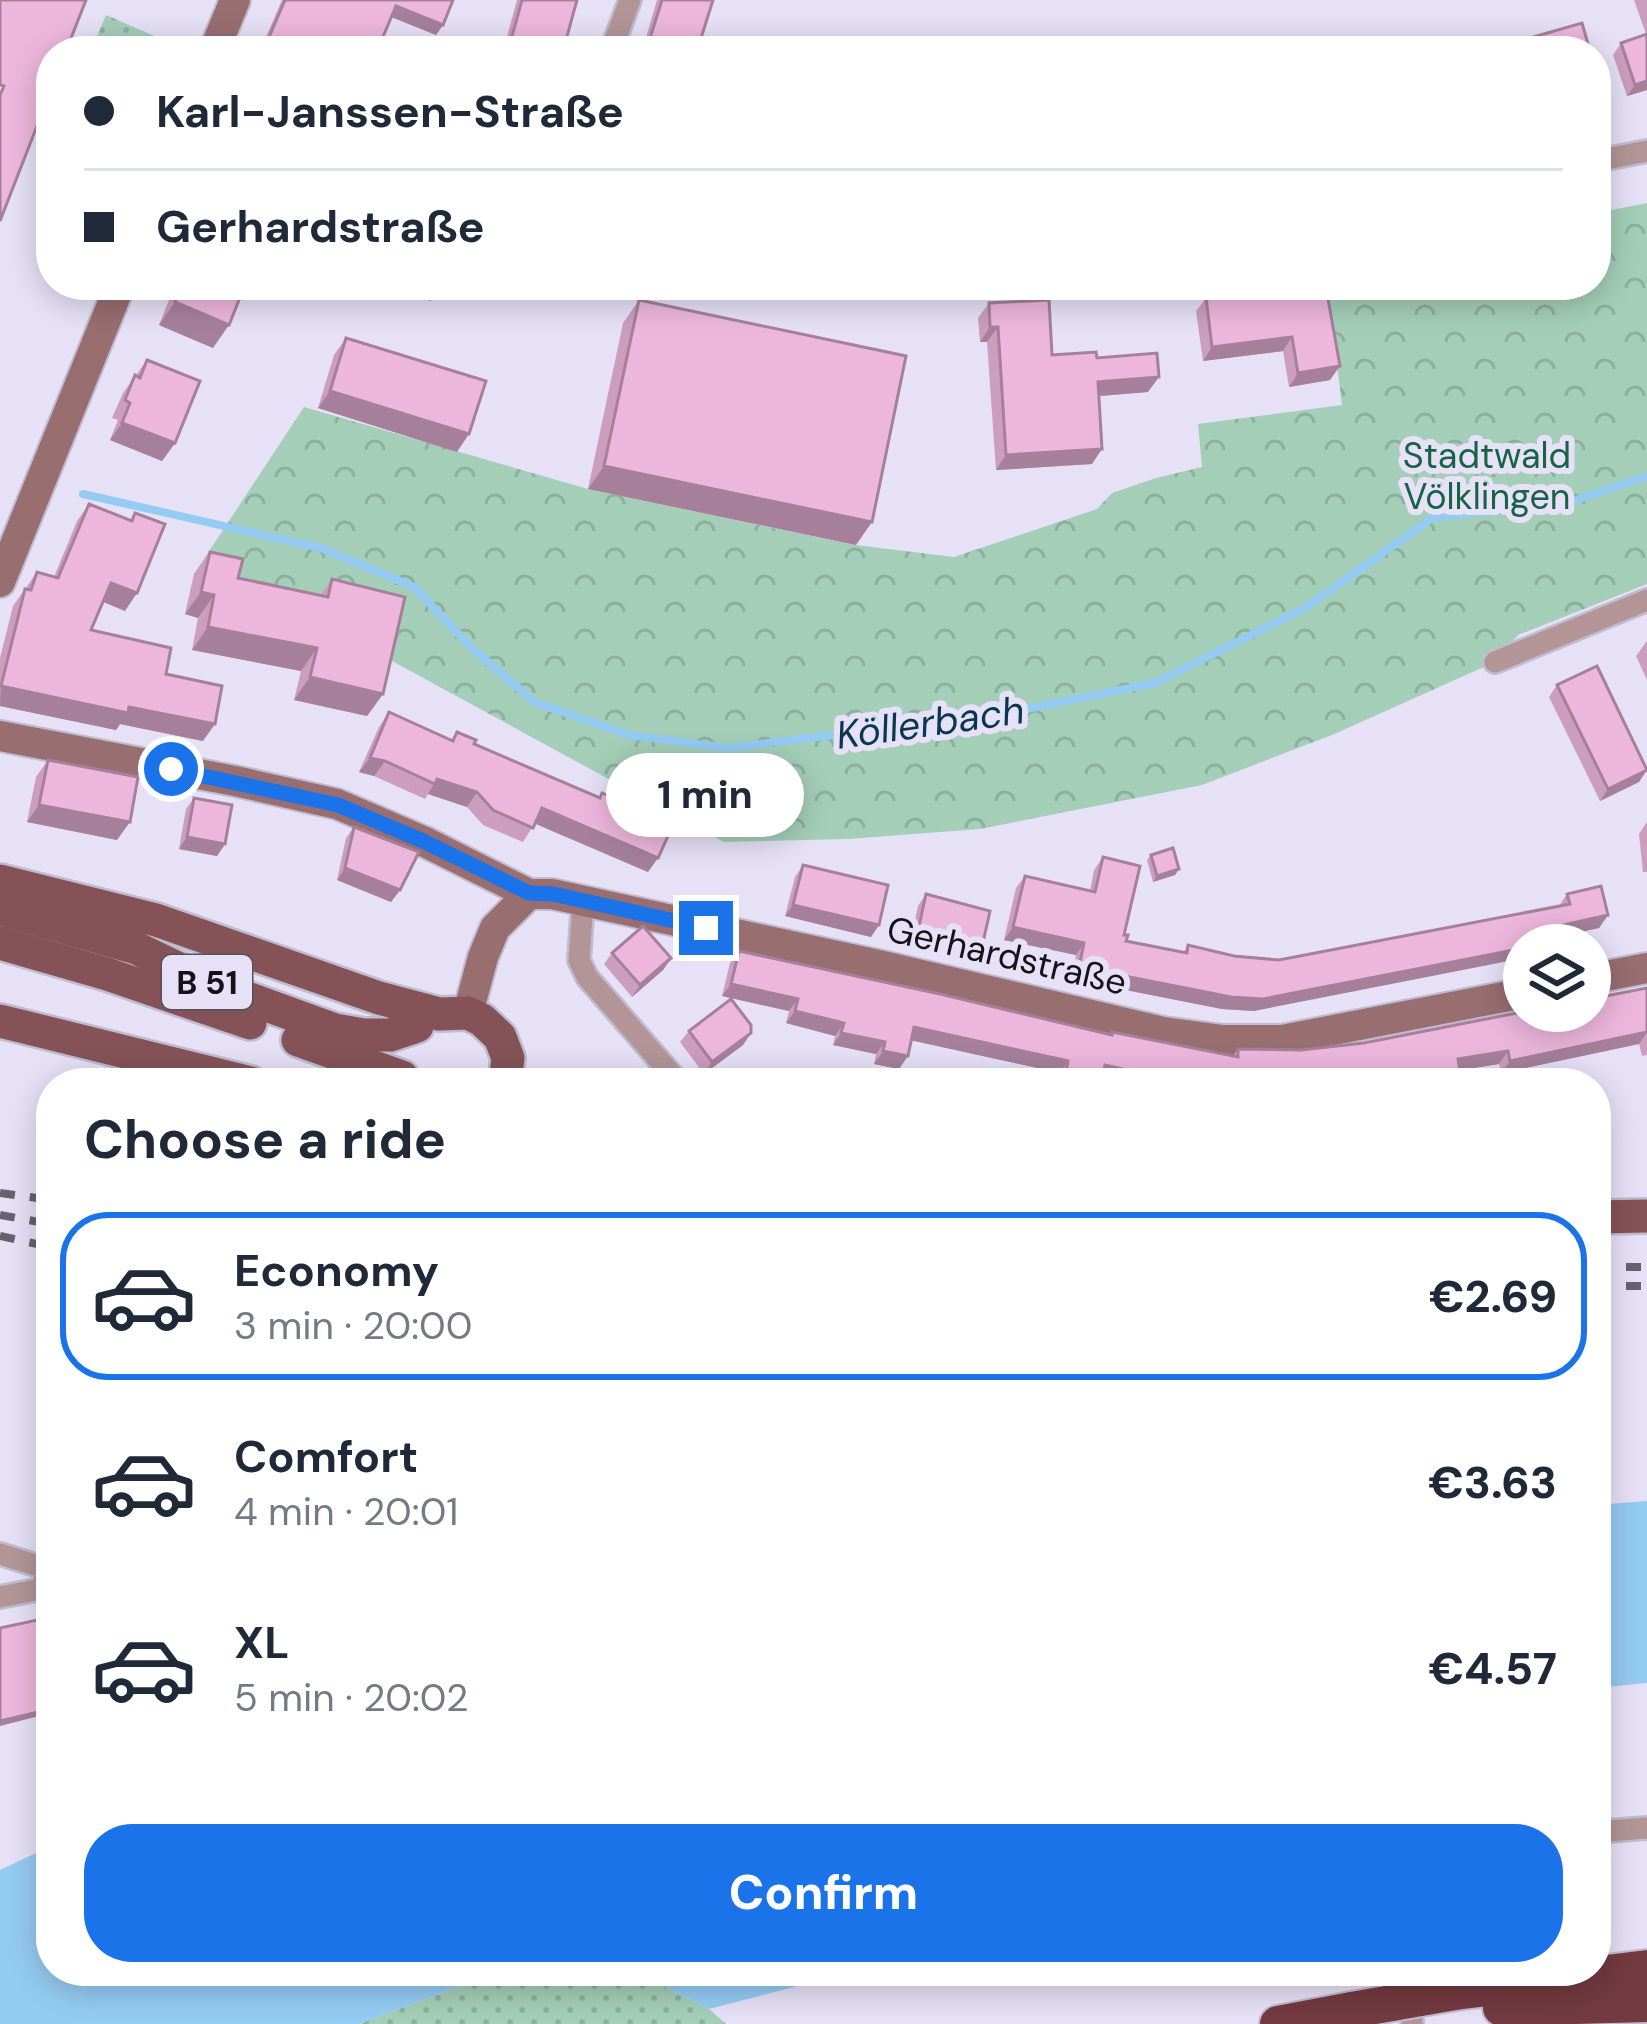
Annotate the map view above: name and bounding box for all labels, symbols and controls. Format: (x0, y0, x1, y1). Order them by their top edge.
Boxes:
text: Karl-Janssen-Straße (156, 82, 624, 141)
text: Gerhardstraße (156, 197, 485, 256)
park label: Stadtwald Völklingen (1403, 432, 1571, 520)
water label: Köllerbach (833, 684, 1027, 761)
route start (144, 742, 198, 796)
callout: 1 min (607, 754, 805, 838)
text: 1 min (657, 769, 753, 820)
route end (679, 901, 733, 955)
street label: Gerhardstraße (882, 905, 1131, 1006)
map controls (1503, 924, 1611, 1032)
button: layers (1503, 924, 1611, 1032)
road number: B 51 (162, 955, 252, 1009)
text: Choose a ride (84, 1104, 446, 1175)
text: Economy (234, 1241, 439, 1300)
icon: car (90, 1242, 198, 1350)
text: €2.69 (1429, 1267, 1557, 1326)
text: 3 min · 20:00 (234, 1300, 472, 1351)
text: Comfort (234, 1427, 418, 1486)
icon: car (90, 1428, 198, 1536)
text: €3.63 (1428, 1453, 1557, 1512)
text: 4 min · 20:01 (234, 1486, 458, 1537)
text: XL (234, 1613, 289, 1672)
icon: car (90, 1614, 198, 1722)
text: €4.57 (1428, 1639, 1557, 1698)
text: 5 min · 20:02 (234, 1672, 469, 1723)
button: Confirm (84, 1824, 1563, 1962)

